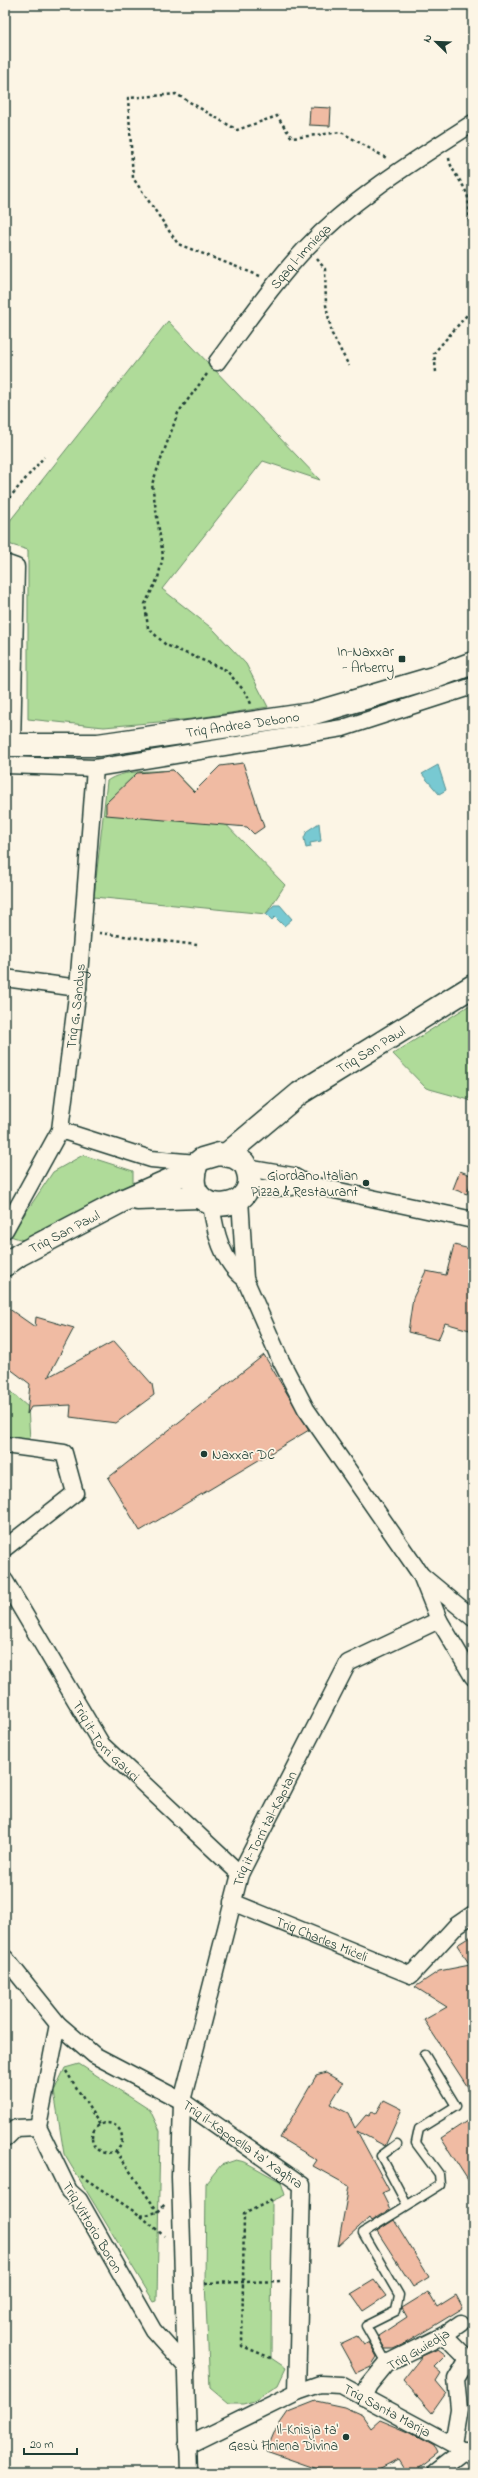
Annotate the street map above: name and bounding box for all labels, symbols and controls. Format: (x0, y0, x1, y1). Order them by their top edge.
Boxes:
north arrow (416, 22, 456, 62)
text: N (419, 32, 437, 45)
street label: Sqaq l-Imnieqa (266, 219, 337, 294)
place label: In-Naxxar - Arberry (337, 642, 395, 680)
marker: In-Naxxar - Arberry (397, 654, 407, 664)
street label: Triq Andrea Debono (184, 707, 301, 744)
street label: Triq G. Sandys (61, 963, 92, 1050)
street label: Triq San Pawl (333, 1021, 410, 1080)
place label: Giordano Italian Pizza & Restaurant (251, 1166, 358, 1203)
marker: Giordano Italian Pizza & Restaurant (361, 1178, 371, 1188)
street label: Triq San Pawl (26, 1206, 104, 1260)
place label: Naxxar DC (212, 1445, 275, 1466)
marker: Naxxar DC (199, 1449, 209, 1459)
street label: Triq it-Torri Gauci (66, 1697, 144, 1787)
street label: Triq it-Torri tal-Kaptan (228, 1767, 303, 1889)
street label: Triq Charles Miċeli (272, 1912, 371, 1968)
street label: Triq il-Kappella ta' Xagħra (178, 2095, 307, 2195)
street label: Triq Vittorio Boron (56, 2178, 127, 2278)
street label: Triq Gwiedja (384, 2324, 454, 2377)
street label: Triq Santa Marija (339, 2379, 434, 2443)
place label: Il-Knisja ta' Gesù Ħniena Divina (228, 2420, 339, 2457)
scale bar (24, 2430, 77, 2456)
marker: Il-Knisja ta' Gesù Ħniena Divina (341, 2432, 351, 2442)
text: 20 m (30, 2436, 53, 2454)

